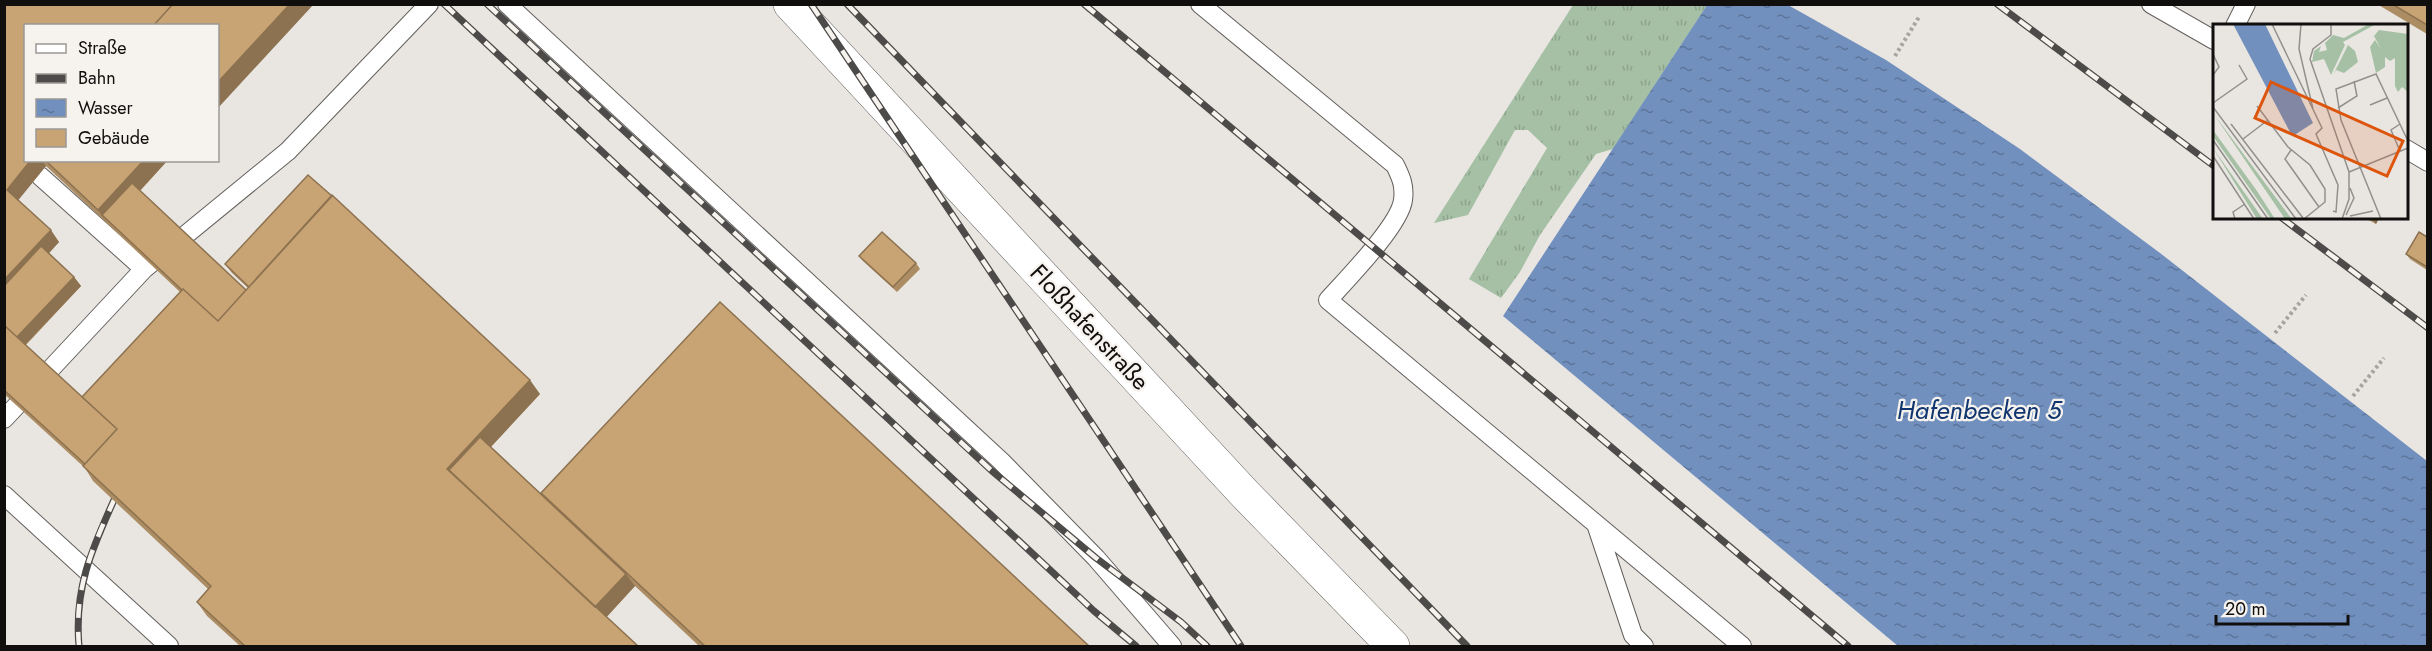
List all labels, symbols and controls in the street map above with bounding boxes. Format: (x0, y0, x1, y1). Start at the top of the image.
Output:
legend (24, 24, 219, 162)
inset map (2213, 24, 2408, 219)
text: Straße (78, 35, 126, 61)
text: Bahn (78, 65, 116, 91)
text: Wasser (78, 95, 133, 121)
text: Gebäude (78, 125, 149, 151)
street label: Floßhafenstraße (1022, 256, 1158, 398)
water label: Hafenbecken 5 (1897, 391, 2063, 429)
scale bar (2216, 588, 2348, 626)
text: 20 m (2225, 596, 2265, 622)

